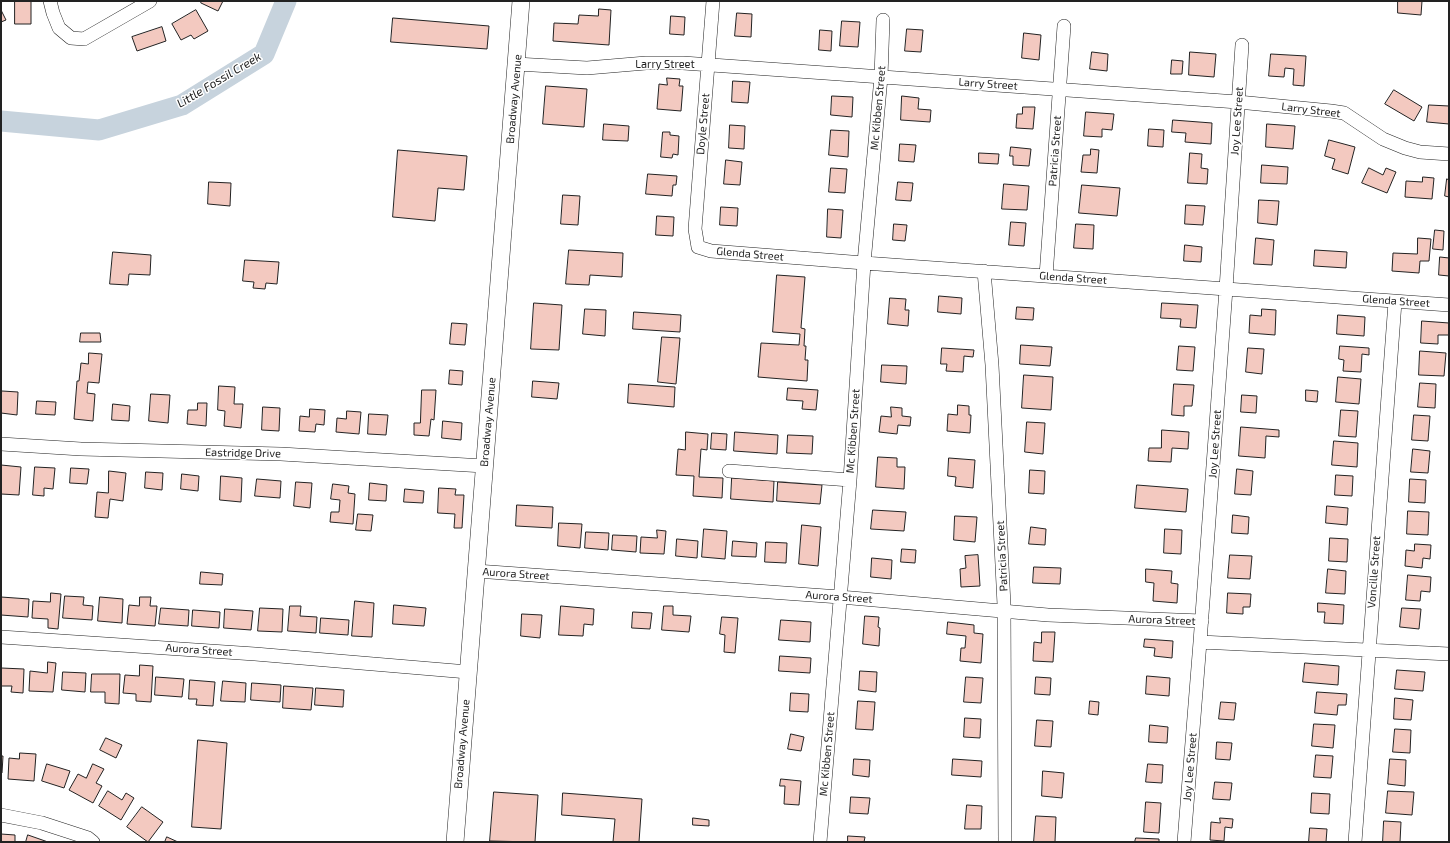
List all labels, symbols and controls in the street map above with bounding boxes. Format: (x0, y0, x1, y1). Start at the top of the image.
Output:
water label: Little Fossil Creek (174, 49, 264, 111)
street label: Broadway Avenue (504, 54, 524, 144)
street label: Larry Street (635, 57, 695, 71)
street label: Mc Kibben Street (868, 65, 888, 151)
street label: Larry Street (958, 75, 1018, 93)
street label: Joy Lee Street (1228, 86, 1246, 156)
street label: Doyle Street (694, 93, 712, 155)
street label: Larry Street (1281, 100, 1341, 120)
street label: Patricia Street (1046, 115, 1064, 187)
street label: Glenda Street (716, 244, 784, 264)
street label: Glenda Street (1039, 269, 1107, 287)
street label: Glenda Street (1362, 292, 1430, 310)
street label: Broadway Avenue (478, 377, 498, 467)
street label: Mc Kibben Street (843, 388, 863, 474)
street label: Joy Lee Street (1206, 409, 1224, 479)
street label: Eastridge Drive (205, 446, 281, 460)
street label: Patricia Street (994, 520, 1010, 592)
street label: Voncille Street (1365, 535, 1383, 609)
street label: Aurora Street (482, 565, 550, 583)
street label: Aurora Street (805, 588, 873, 606)
street label: Aurora Street (1128, 612, 1196, 628)
street label: Aurora Street (165, 641, 233, 659)
street label: Broadway Avenue (452, 699, 472, 789)
street label: Mc Kibben Street (817, 711, 837, 797)
street label: Joy Lee Street (1180, 732, 1200, 802)

